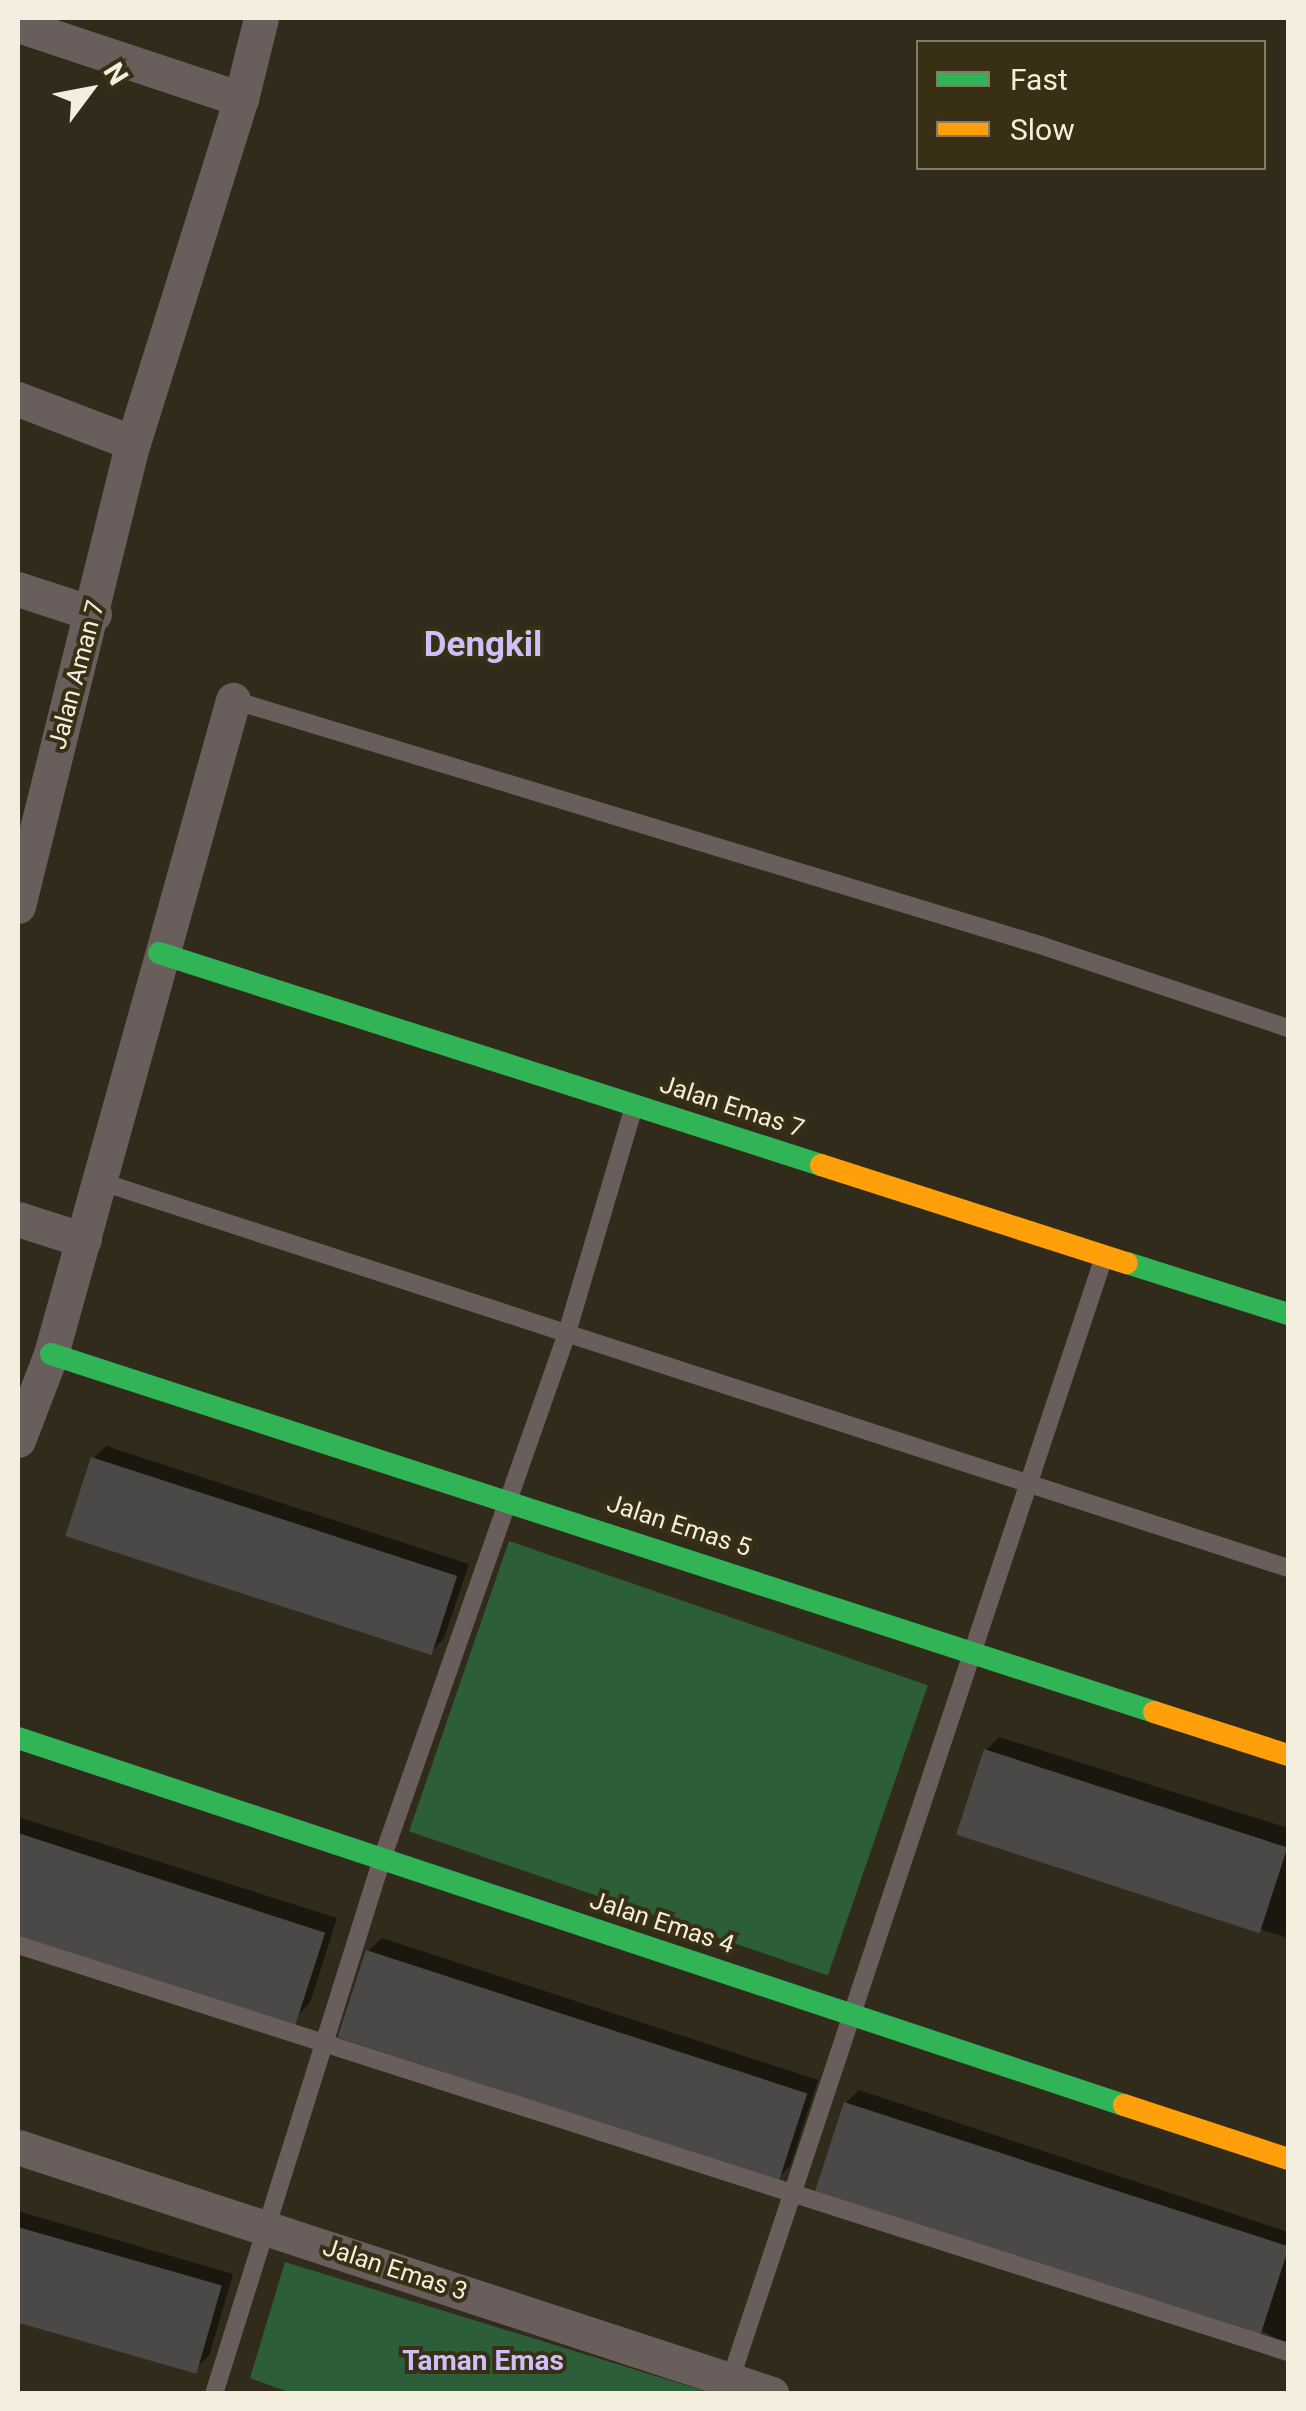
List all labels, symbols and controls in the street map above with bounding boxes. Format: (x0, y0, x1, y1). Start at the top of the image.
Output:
north arrow (40, 40, 140, 140)
legend (916, 40, 1266, 170)
text: N (97, 57, 135, 91)
text: Fast (1010, 62, 1068, 97)
text: Slow (1010, 112, 1075, 147)
street label: Jalan Aman 7 (43, 597, 111, 753)
district label: Dengkil (424, 624, 542, 666)
street label: Jalan Emas 7 (656, 1070, 808, 1144)
street label: Jalan Emas 5 (603, 1489, 755, 1563)
street label: Jalan Emas 4 (586, 1886, 738, 1960)
street label: Jalan Emas 3 (319, 2233, 471, 2307)
district label: Taman Emas (402, 2344, 564, 2378)

